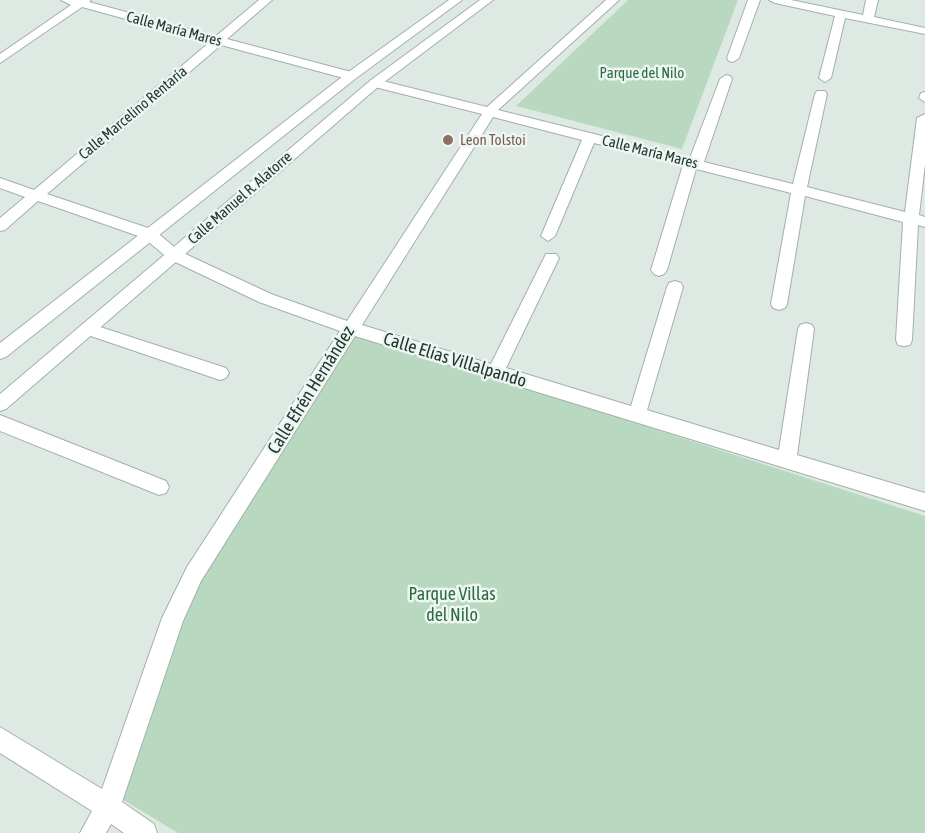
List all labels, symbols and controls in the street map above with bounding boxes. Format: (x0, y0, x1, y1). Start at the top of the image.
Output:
street label: Calle María Mares (124, 8, 224, 50)
street label: Calle Marcelino Rentaría (75, 62, 191, 164)
park label: Parque del Nilo (600, 64, 684, 82)
place label: Leon Tolstoi (460, 131, 526, 149)
street label: Calle María Mares (600, 131, 700, 173)
marker: Leon Tolstoi (441, 133, 455, 147)
street label: Calle Manuel R. Alatorre (184, 148, 296, 248)
street label: Calle Efrén Hernández (263, 322, 359, 458)
street label: Calle Elías Villalpando (381, 328, 529, 392)
park label: Parque Villas del Nilo (408, 583, 496, 626)

